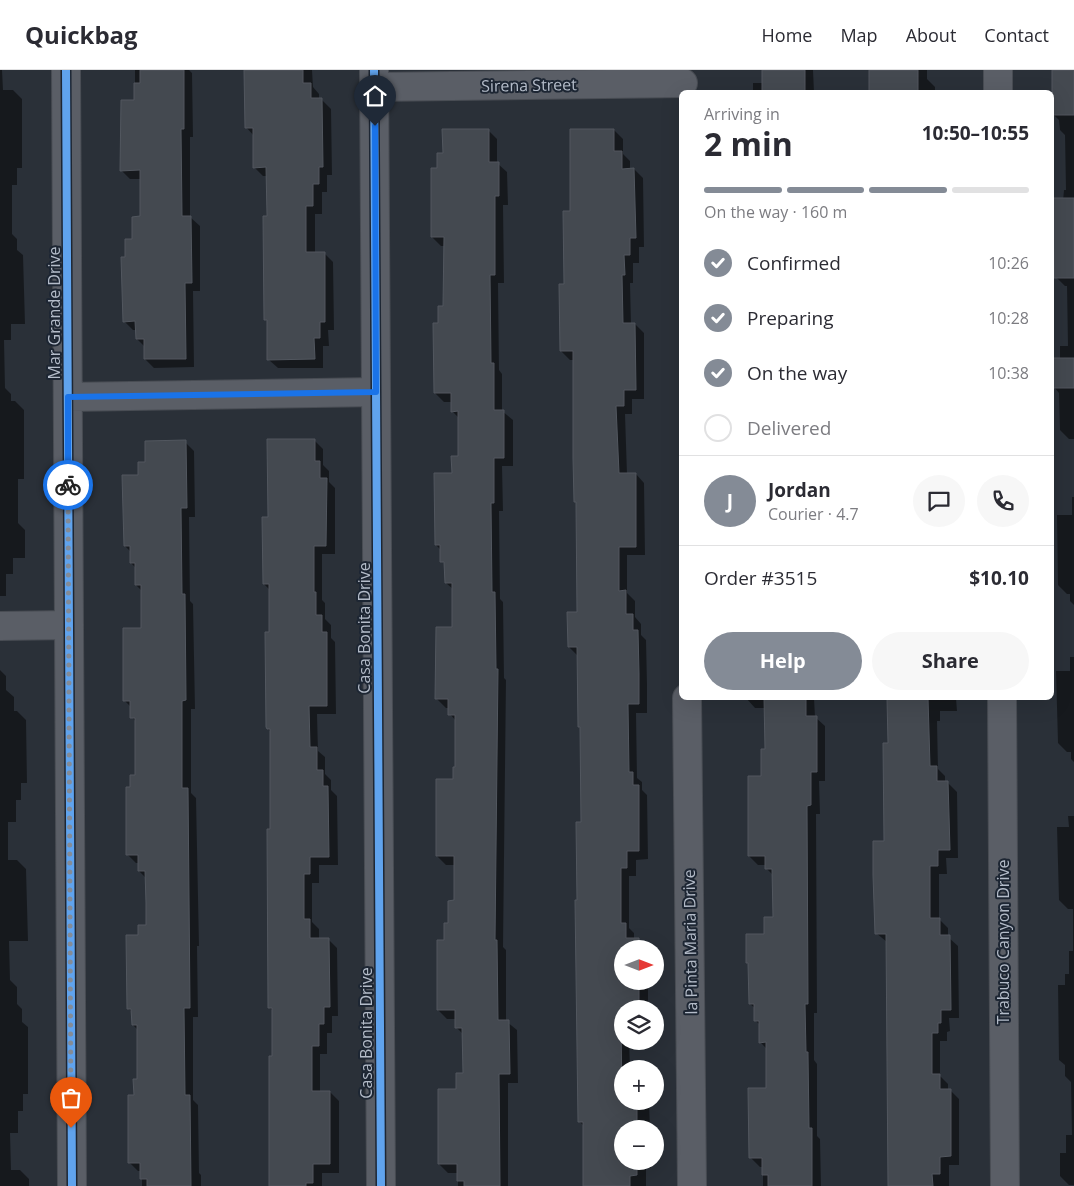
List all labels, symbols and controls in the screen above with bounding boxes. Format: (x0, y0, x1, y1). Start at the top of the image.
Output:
text: Quickbag (25, 18, 138, 51)
text: Home (762, 23, 812, 47)
text: Map (840, 23, 878, 47)
text: About (906, 23, 956, 47)
text: Contact (984, 23, 1049, 47)
street label: Sirena Street (481, 73, 577, 97)
pin (354, 75, 396, 126)
icon: home (361, 82, 389, 110)
text: Arriving in (704, 103, 780, 125)
text: 10:50–10:55 (922, 120, 1029, 146)
text: 2 min (704, 122, 793, 165)
text: On the way · 160 m (704, 201, 847, 223)
street label: Mar Grande Drive (43, 247, 65, 379)
icon: check (704, 249, 732, 277)
text: Confirmed (747, 250, 841, 276)
text: 10:26 (988, 252, 1029, 274)
icon: check (704, 304, 732, 332)
text: Preparing (747, 305, 834, 331)
text: 10:28 (988, 307, 1029, 329)
icon: check (704, 359, 732, 387)
text: On the way (747, 360, 847, 386)
text: 10:38 (988, 362, 1029, 384)
text: Delivered (747, 415, 831, 441)
courier (43, 460, 93, 510)
icon: bike (54, 471, 82, 499)
button: chat (913, 475, 965, 527)
button: phone (977, 475, 1029, 527)
text: Jordan (768, 477, 831, 503)
text: J (727, 488, 733, 514)
text: Courier · 4.7 (768, 503, 859, 525)
street label: Casa Bonita Drive (353, 562, 375, 694)
text: Order #3515 (704, 565, 817, 591)
text: $10.10 (969, 565, 1029, 591)
button: Help (704, 632, 862, 690)
button: Share (872, 632, 1029, 690)
street label: Trabuco Canyon Drive (992, 860, 1014, 1024)
street label: la Pinta Maria Drive (678, 869, 702, 1015)
north arrow (614, 940, 664, 990)
map controls (614, 940, 664, 1170)
street label: Casa Bonita Drive (355, 967, 377, 1099)
button: layers (614, 1000, 664, 1050)
button: + (614, 1060, 664, 1110)
pin (50, 1077, 92, 1128)
icon: bag (57, 1084, 85, 1112)
button: − (614, 1120, 664, 1170)

